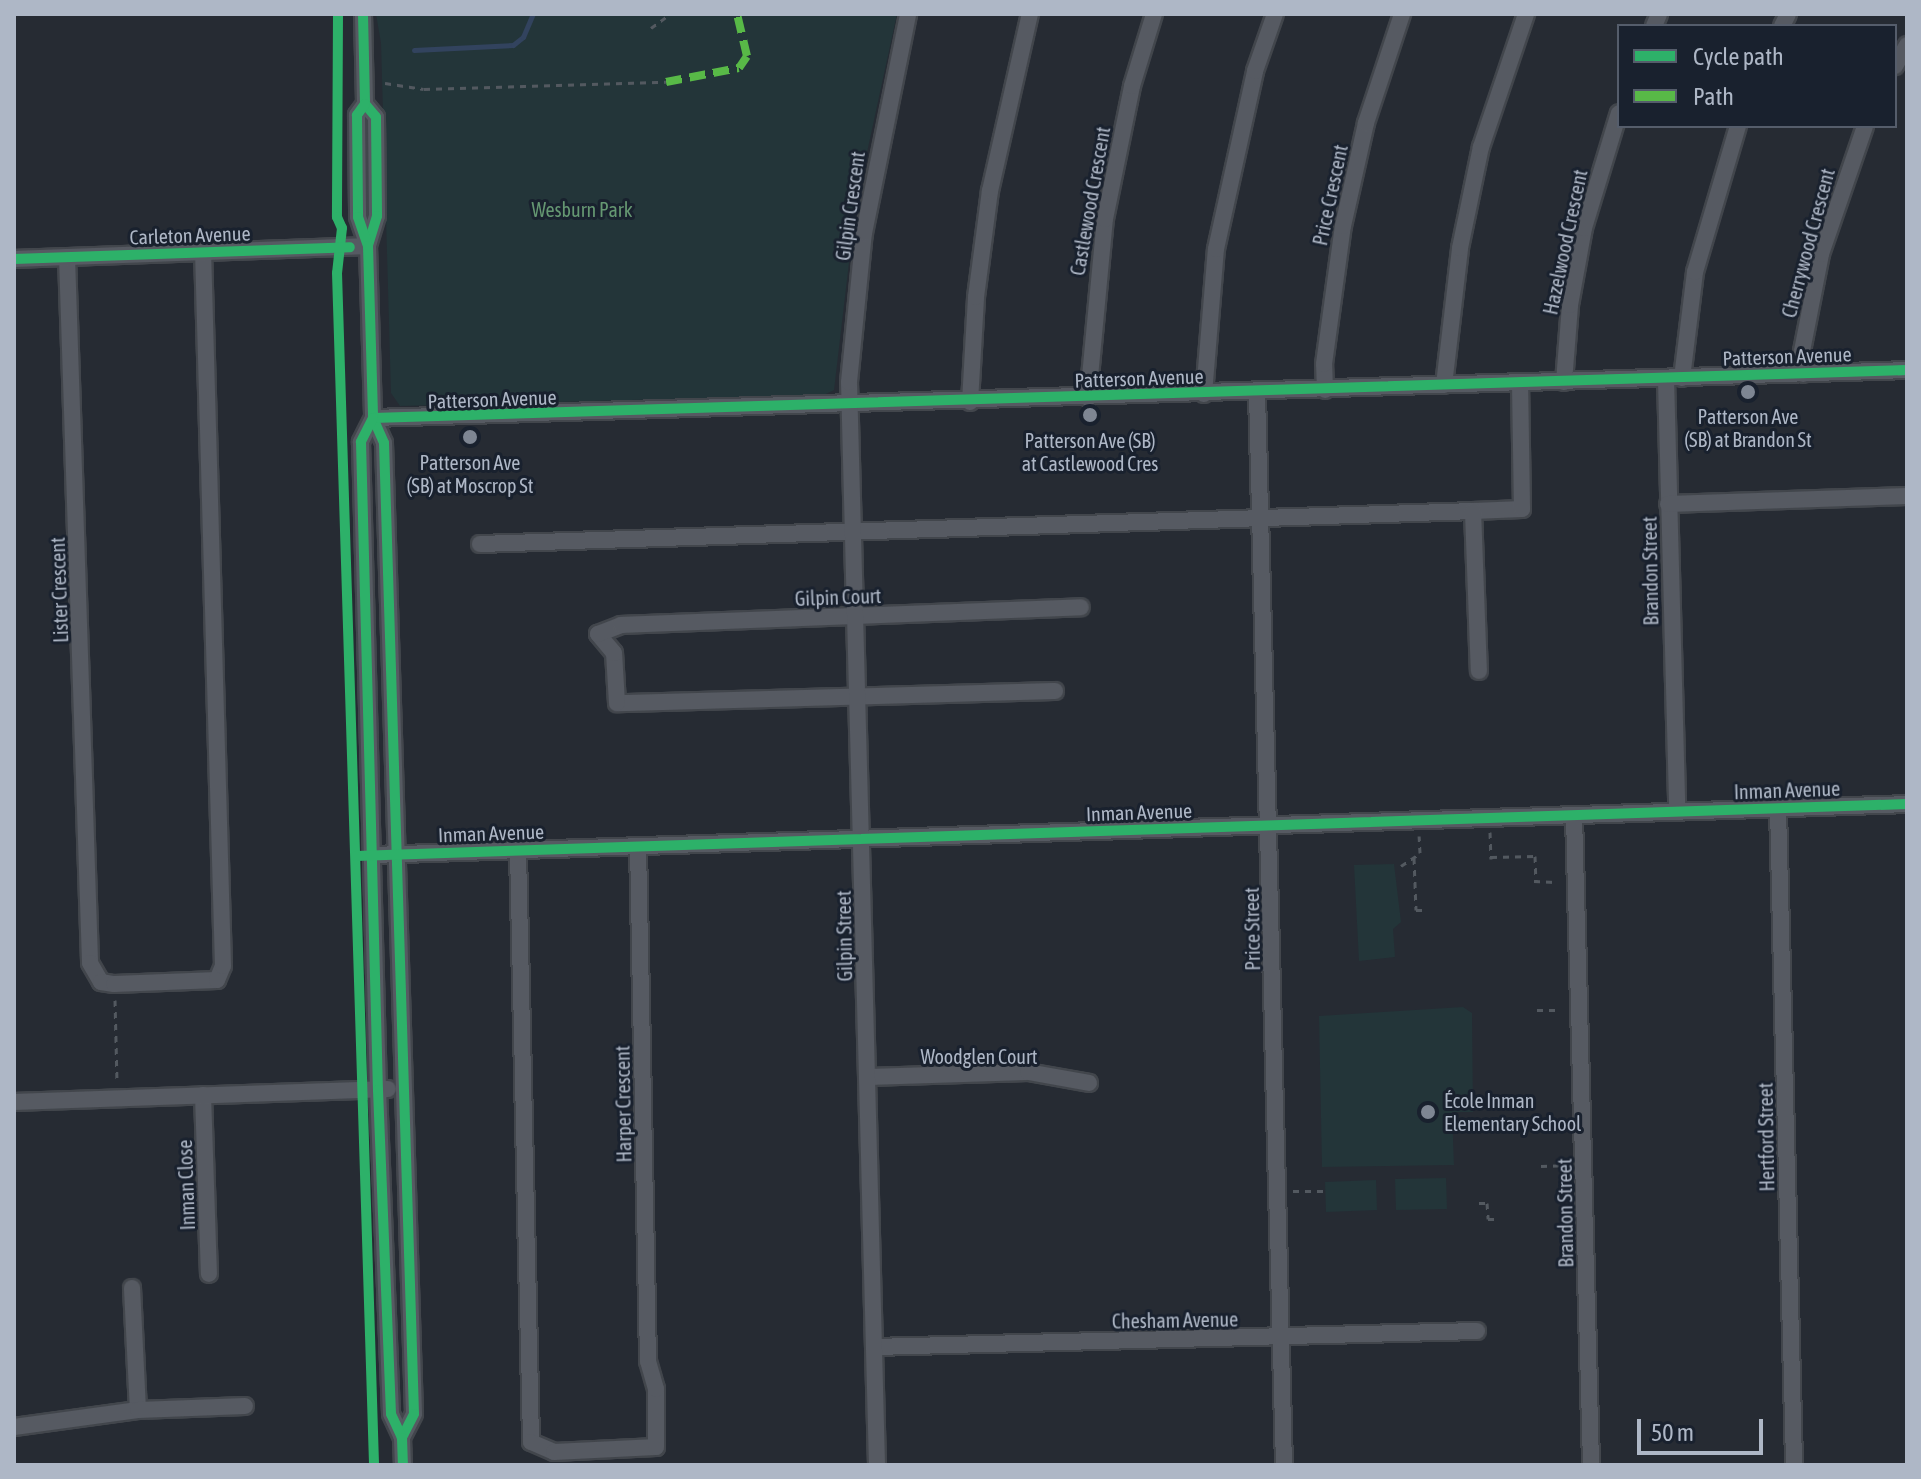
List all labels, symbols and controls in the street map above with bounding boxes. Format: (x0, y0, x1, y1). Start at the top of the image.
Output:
legend (1617, 24, 1897, 128)
text: Cycle path (1693, 43, 1784, 70)
text: Path (1693, 83, 1734, 110)
street label: Castlewood Crescent (1065, 125, 1115, 277)
street label: Price Crescent (1308, 142, 1352, 248)
street label: Gilpin Crescent (830, 150, 870, 262)
street label: Cherrywood Crescent (1777, 166, 1839, 320)
street label: Hazelwood Crescent (1538, 167, 1592, 317)
park label: Wesburn Park (532, 197, 632, 221)
street label: Carleton Avenue (129, 221, 251, 249)
street label: Patterson Avenue (1722, 342, 1852, 370)
street label: Patterson Avenue (1074, 364, 1204, 392)
marker: Patterson Ave (SB) at Brandon St (1739, 383, 1757, 401)
street label: Patterson Avenue (427, 385, 557, 413)
place label: Patterson Ave (SB) at Brandon St (1684, 404, 1812, 451)
marker: Patterson Ave (SB) at Castlewood Cres (1081, 406, 1099, 424)
marker: Patterson Ave (SB) at Moscrop St (461, 428, 479, 446)
place label: Patterson Ave (SB) at Castlewood Cres (1022, 428, 1158, 475)
place label: Patterson Ave (SB) at Moscrop St (407, 450, 533, 497)
street label: Brandon Street (1637, 516, 1663, 626)
street label: Lister Crescent (45, 537, 73, 643)
street label: Gilpin Court (794, 583, 882, 611)
street label: Inman Avenue (1733, 776, 1841, 804)
street label: Inman Avenue (1085, 798, 1193, 826)
street label: Inman Avenue (437, 819, 545, 847)
street label: Price Street (1239, 887, 1265, 971)
street label: Gilpin Street (831, 890, 857, 982)
street label: Woodglen Court (921, 1044, 1037, 1068)
street label: Harper Crescent (610, 1045, 636, 1163)
street label: Hertford Street (1753, 1082, 1779, 1192)
place label: École Inman Elementary School (1444, 1088, 1581, 1135)
marker: École Inman Elementary School (1419, 1103, 1437, 1121)
street label: Inman Close (172, 1139, 200, 1231)
street label: Brandon Street (1552, 1158, 1578, 1268)
street label: Chesham Avenue (1112, 1307, 1238, 1333)
scale bar (1641, 1403, 1767, 1453)
text: 50 m (1651, 1419, 1694, 1446)

